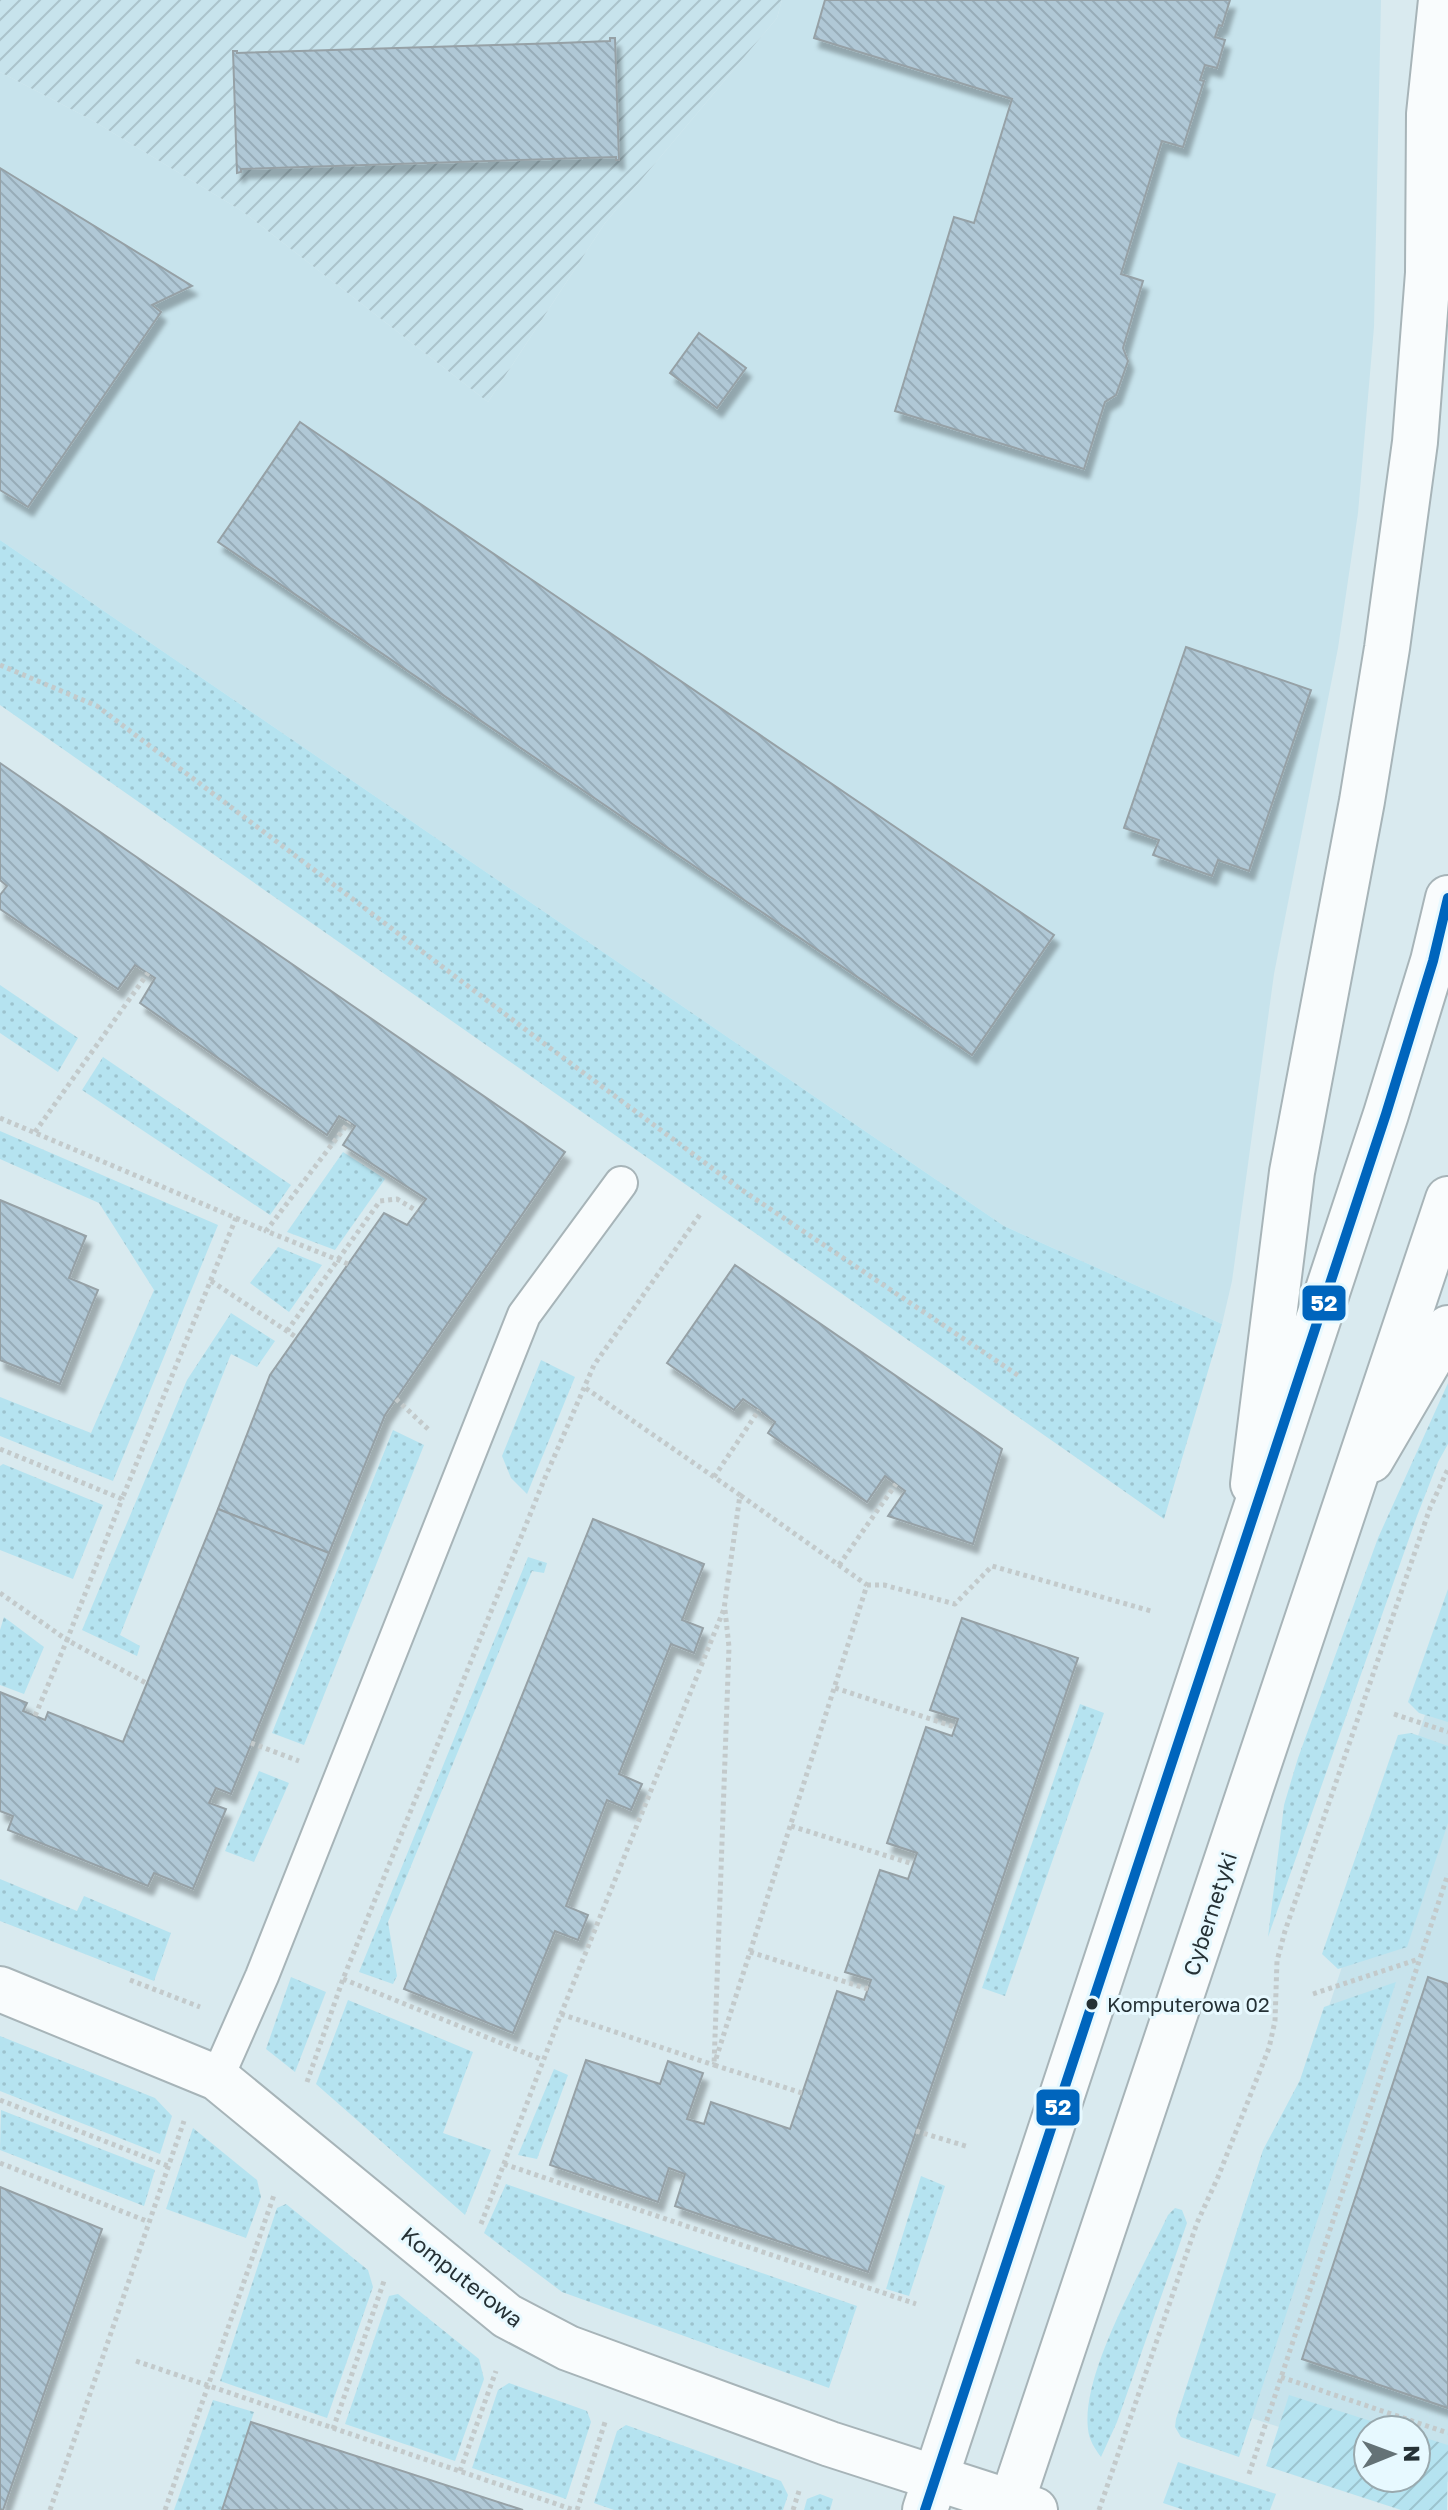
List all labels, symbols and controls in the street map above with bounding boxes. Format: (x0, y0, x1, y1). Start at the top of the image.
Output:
line badge: 52 (1301, 1284, 1347, 1322)
text: 52 (1311, 1289, 1337, 1316)
street label: Cybernetyki (1177, 1849, 1242, 1979)
place label: Komputerowa 02 (1107, 1992, 1270, 2016)
marker: Komputerowa 02 (1084, 1996, 1100, 2012)
line badge: 52 (1035, 2088, 1081, 2127)
text: 52 (1045, 2093, 1071, 2120)
street label: Komputerowa (396, 2221, 529, 2332)
north arrow (1352, 2414, 1432, 2494)
text: N (1399, 2445, 1426, 2462)

